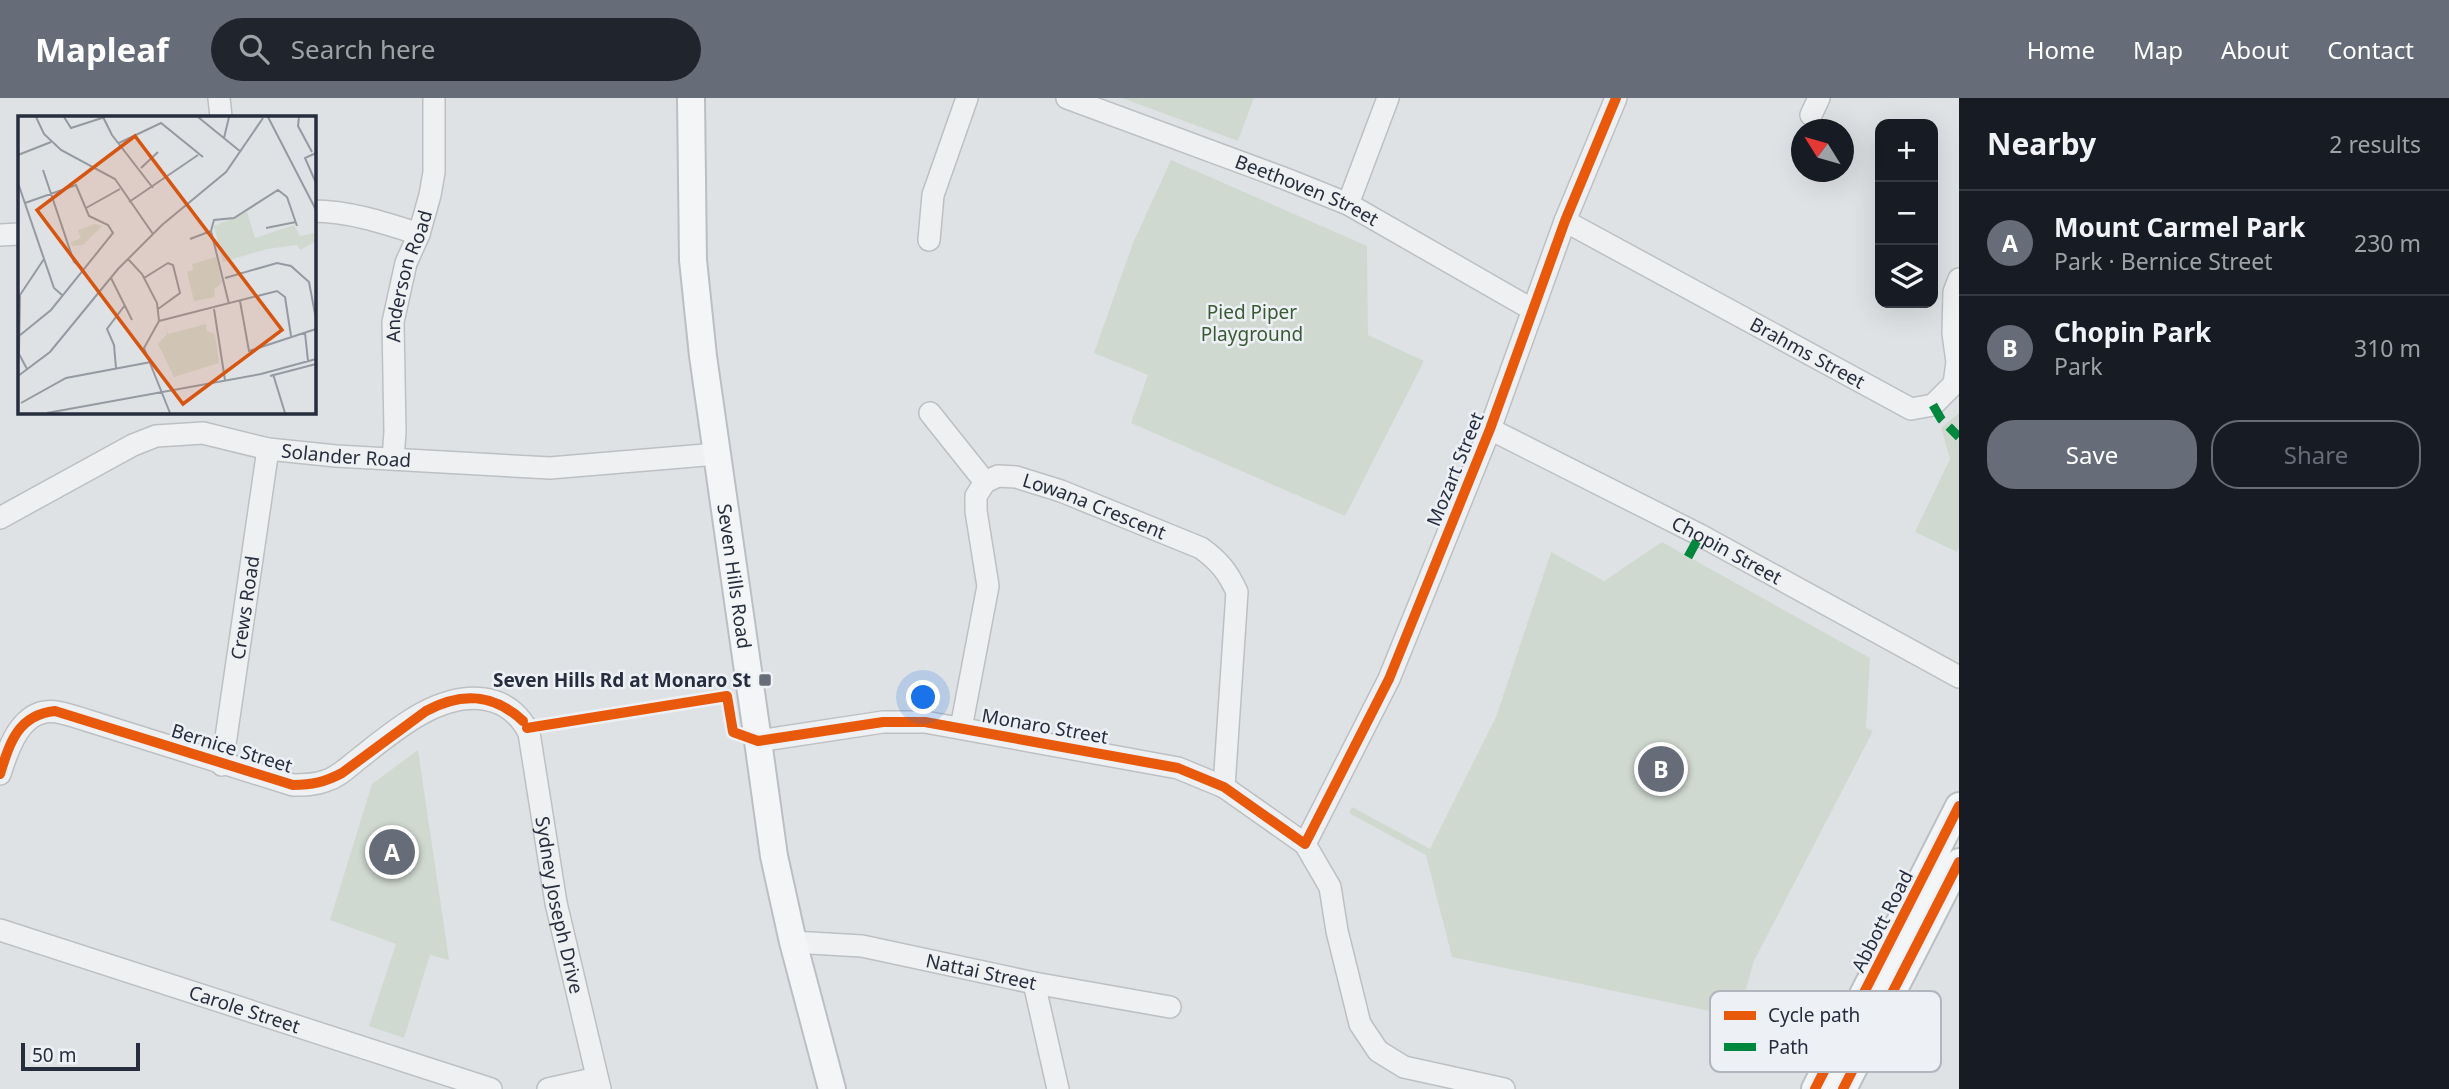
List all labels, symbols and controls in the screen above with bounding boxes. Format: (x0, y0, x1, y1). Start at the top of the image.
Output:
search box (211, 18, 701, 81)
text: Mapleaf (35, 27, 169, 72)
icon: search (235, 30, 273, 68)
text: Search here (291, 31, 436, 67)
text: Home (2027, 33, 2095, 66)
text: Map (2133, 33, 2183, 66)
text: About (2221, 33, 2289, 66)
text: Contact (2327, 33, 2414, 66)
inset map (18, 116, 315, 413)
north arrow (1791, 119, 1854, 182)
map controls (1875, 119, 1938, 308)
button: + (1875, 119, 1938, 182)
text: Nearby (1987, 123, 2096, 164)
text: 2 results (2329, 128, 2421, 160)
street label: Beethoven Street (1231, 148, 1384, 232)
button: − (1875, 182, 1938, 245)
street label: Anderson Road (380, 207, 438, 343)
text: Mount Carmel Park (2054, 209, 2305, 245)
text: A (2002, 227, 2018, 259)
text: 230 m (2354, 227, 2421, 259)
button: layers (1875, 245, 1938, 308)
text: Park · Bernice Street (2054, 245, 2273, 277)
park label: Pied Piper Playground (1201, 299, 1303, 347)
street label: Brahms Street (1745, 311, 1870, 395)
text: Chopin Park (2054, 314, 2211, 350)
text: B (2002, 332, 2018, 364)
text: 310 m (2354, 332, 2421, 364)
text: Park (2054, 350, 2103, 382)
street label: Mozart Street (1420, 408, 1490, 530)
button: Save (1987, 420, 2197, 489)
button: Share (2211, 420, 2421, 489)
street label: Solander Road (280, 437, 412, 473)
street label: Lowana Crescent (1019, 467, 1170, 545)
street label: Seven Hills Road (711, 502, 758, 651)
street label: Chopin Street (1667, 510, 1787, 590)
street label: Crews Road (225, 554, 265, 661)
place label: Seven Hills Rd at Monaro St (493, 667, 751, 693)
marker: Seven Hills Rd at Monaro St (757, 672, 773, 688)
your location (906, 680, 940, 714)
street label: Monaro Street (980, 702, 1110, 750)
street label: Bernice Street (168, 717, 296, 779)
pin: B (1638, 743, 1684, 795)
street label: Sydney Joseph Drive (529, 814, 590, 996)
pin: A (369, 826, 415, 878)
street label: Abbott Road (1845, 866, 1919, 976)
street label: Nattai Street (923, 947, 1039, 996)
street label: Carole Street (186, 979, 303, 1039)
legend (1710, 991, 1941, 1072)
text: Cycle path (1768, 1002, 1860, 1028)
text: Path (1768, 1034, 1809, 1060)
scale bar (21, 1040, 140, 1072)
text: 50 m (32, 1042, 76, 1068)

